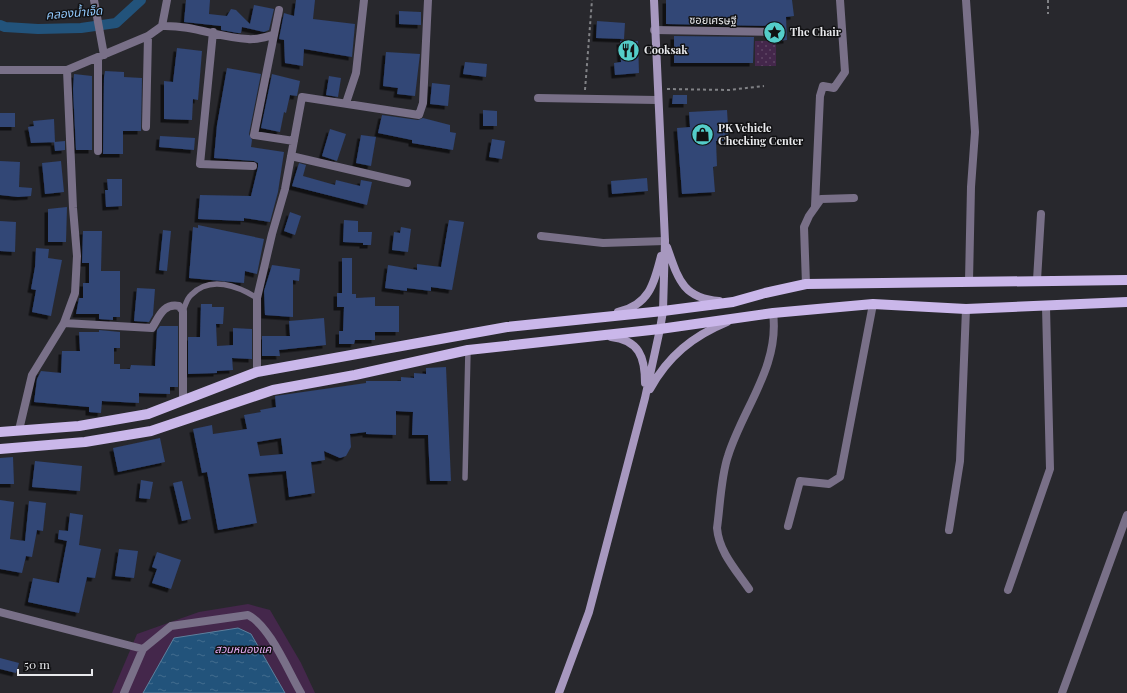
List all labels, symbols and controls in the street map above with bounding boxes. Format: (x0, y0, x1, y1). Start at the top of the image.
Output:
water label: คลองน้ำเจ็ด (45, 2, 103, 22)
street label: ซอยเศรษฐี (689, 12, 737, 27)
place icon: The Chair (761, 19, 787, 45)
place label: The Chair (790, 24, 842, 39)
restaurant icon: Cooksak (616, 37, 642, 63)
place label: Cooksak (644, 42, 688, 57)
place label: PK Vehicle Checking Center (718, 120, 804, 148)
shop icon: PK Vehicle Checking Center (690, 121, 716, 147)
park label: สวนหนองแค (215, 641, 273, 656)
scale bar (18, 651, 92, 677)
text: 50 m (24, 656, 50, 672)

